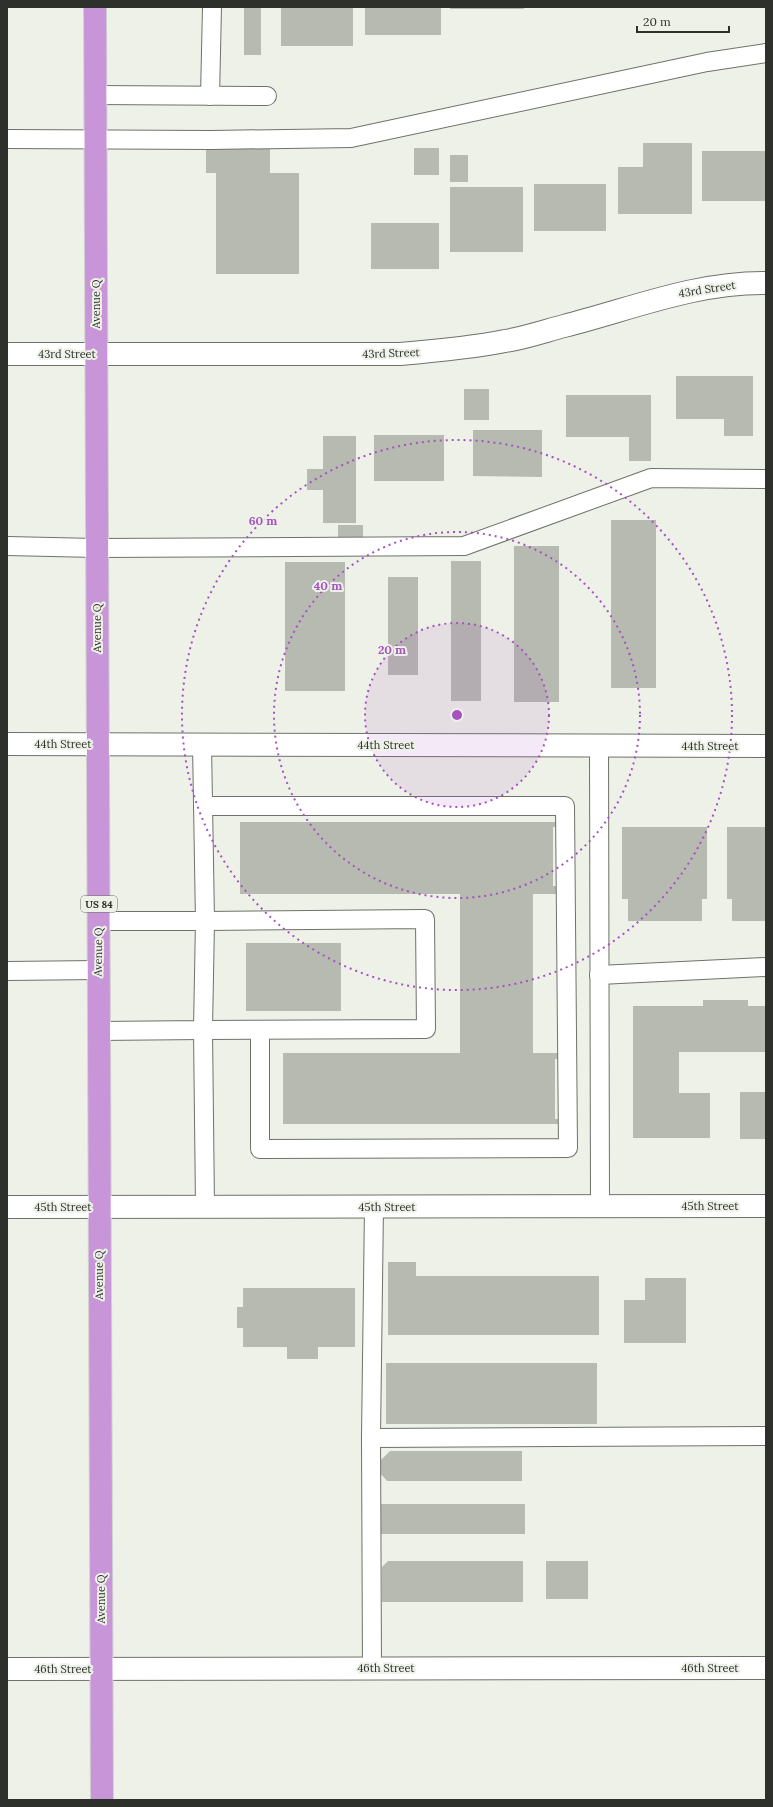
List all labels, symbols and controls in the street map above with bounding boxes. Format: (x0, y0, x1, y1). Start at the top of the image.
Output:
scale bar (637, 8, 729, 34)
text: 20 m (643, 14, 671, 29)
street label: 43rd Street (678, 277, 737, 300)
street label: Avenue Q (89, 279, 103, 329)
street label: 43rd Street (362, 345, 421, 361)
street label: 43rd Street (38, 347, 96, 361)
text: 60 m (249, 513, 277, 528)
text: 40 m (314, 578, 342, 593)
street label: Avenue Q (90, 603, 104, 653)
text: 20 m (378, 642, 406, 657)
centre of rings (450, 708, 464, 722)
street label: 44th Street (35, 737, 92, 751)
street label: 44th Street (358, 738, 415, 752)
street label: 44th Street (682, 739, 739, 753)
road number: US 84 (81, 896, 117, 912)
street label: Avenue Q (91, 927, 105, 978)
street label: 45th Street (682, 1199, 739, 1213)
street label: 45th Street (35, 1200, 92, 1214)
street label: 45th Street (359, 1200, 416, 1214)
street label: Avenue Q (92, 1250, 106, 1300)
street label: Avenue Q (94, 1574, 108, 1624)
street label: 46th Street (357, 1661, 415, 1675)
street label: 46th Street (681, 1661, 739, 1675)
street label: 46th Street (34, 1662, 92, 1676)

